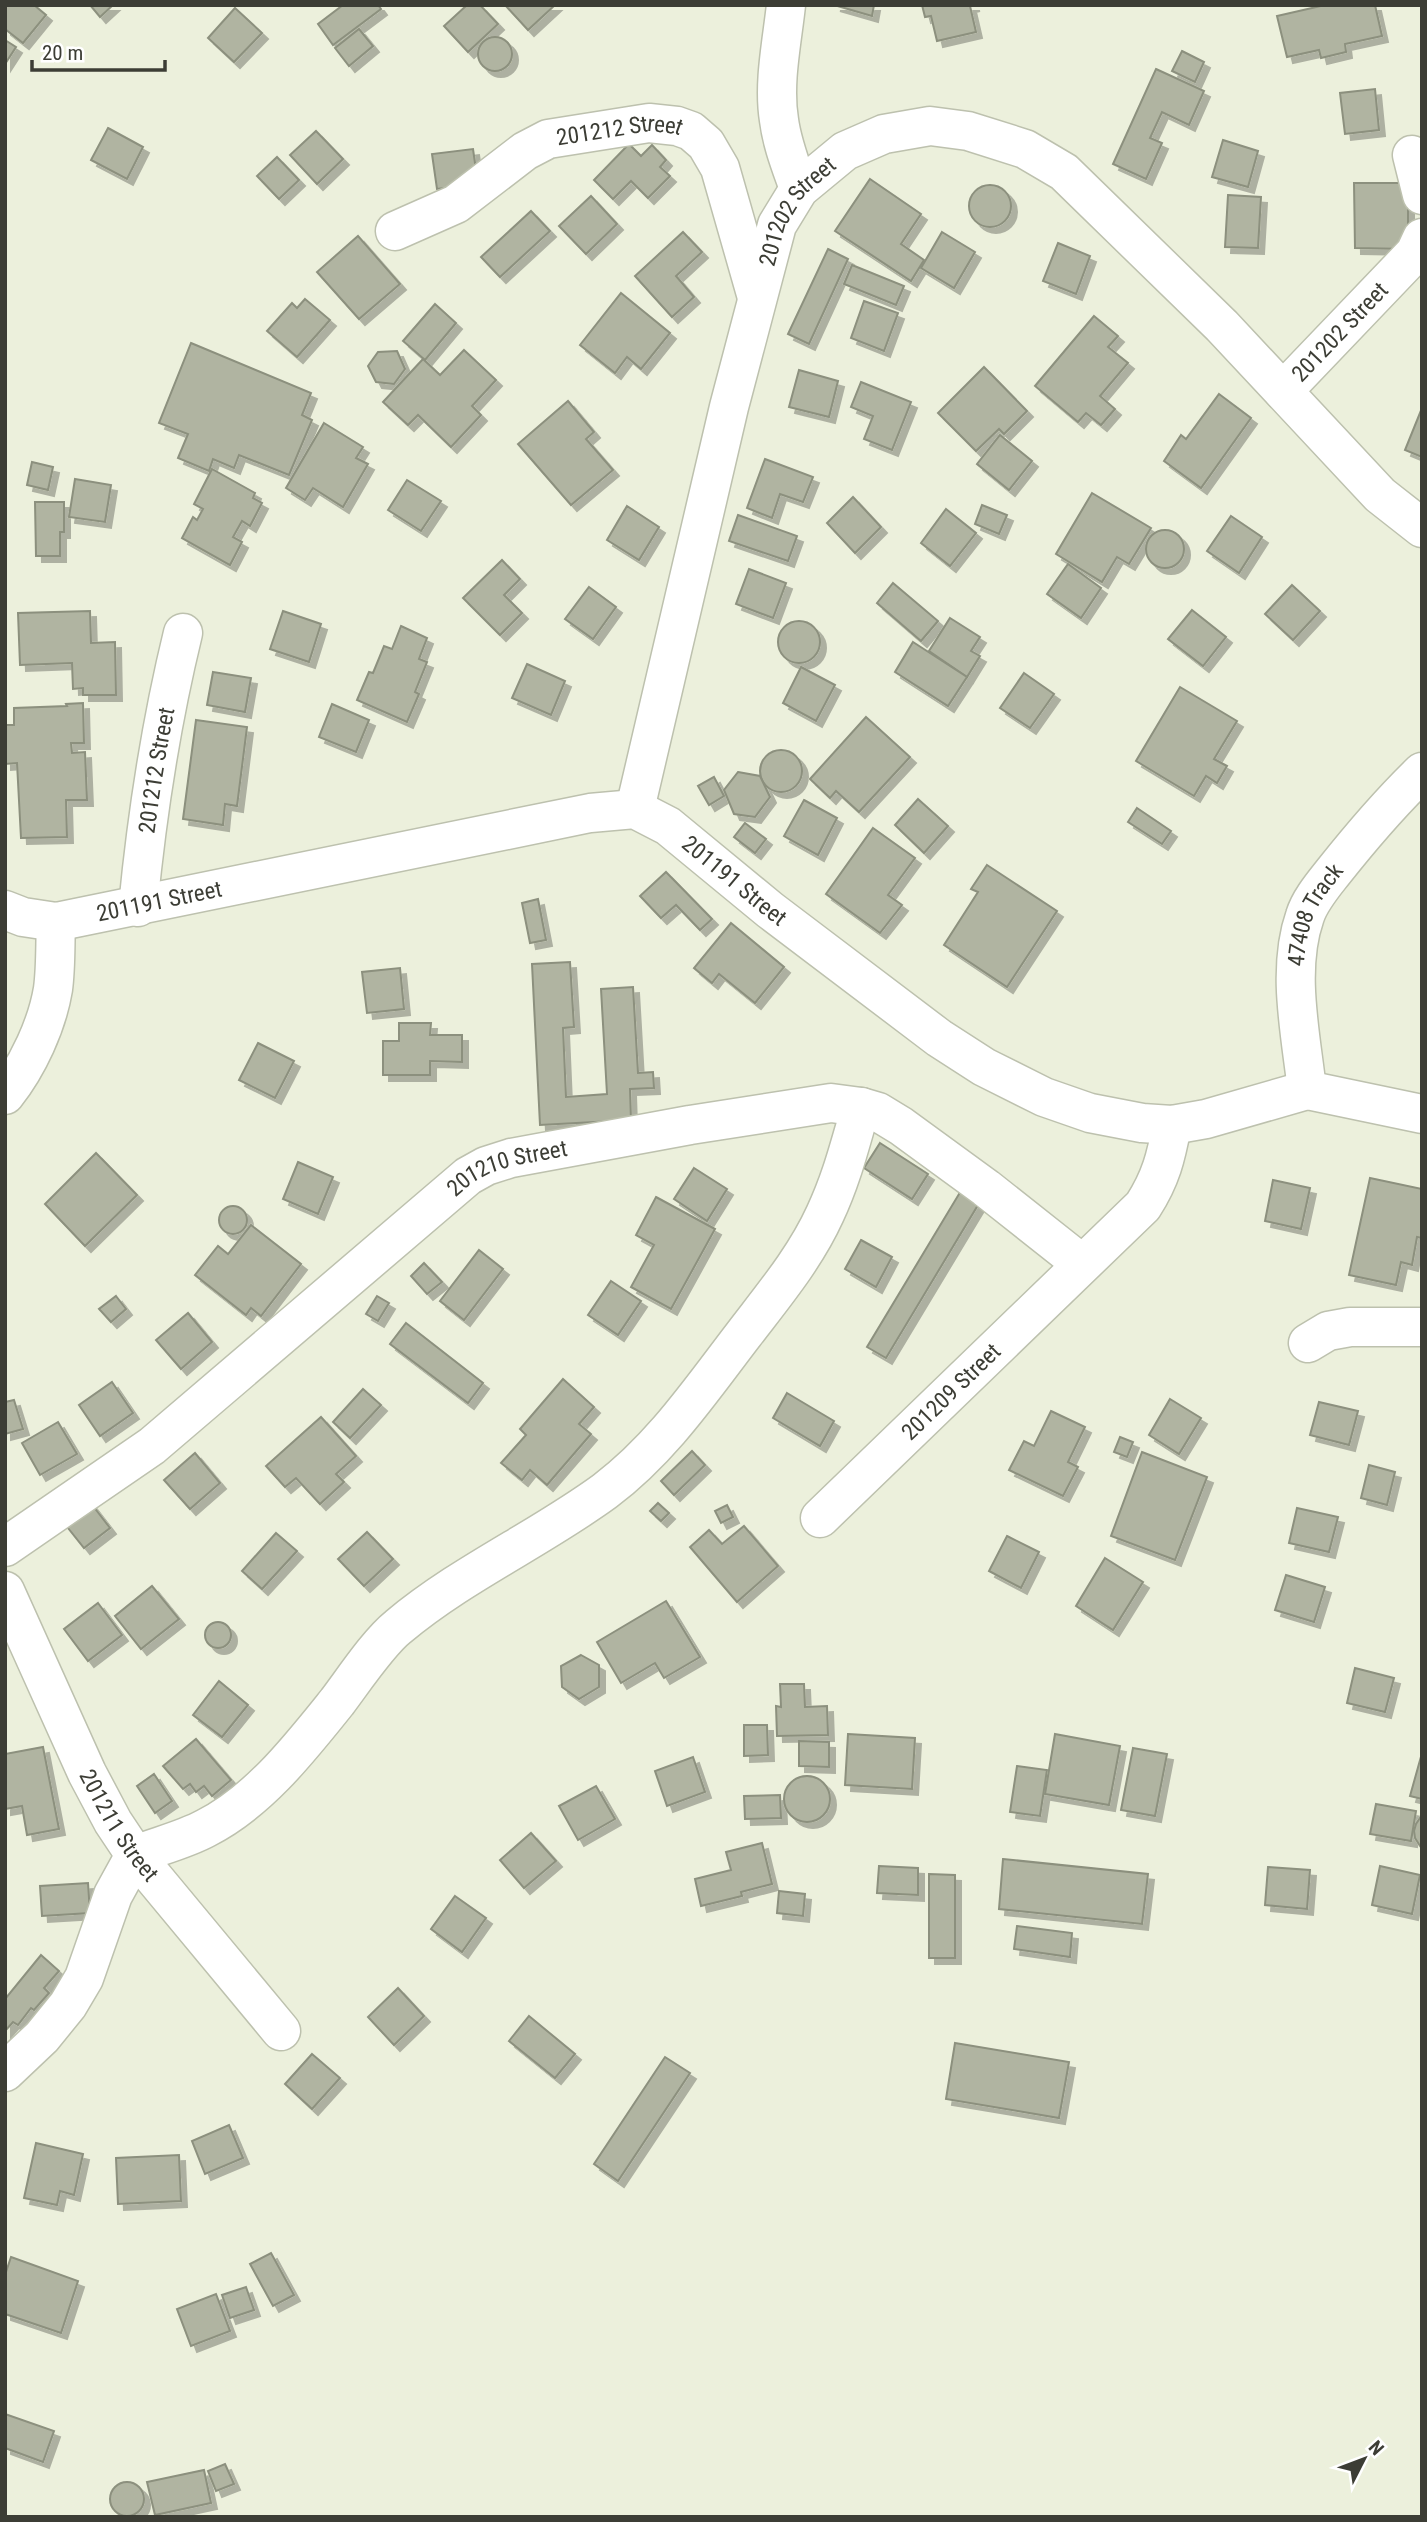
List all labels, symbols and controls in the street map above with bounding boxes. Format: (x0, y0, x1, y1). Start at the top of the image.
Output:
scale bar (32, 28, 164, 72)
text: 20 m (42, 41, 83, 65)
street label: 201212 Street (555, 110, 687, 151)
street label: 201202 Street (754, 151, 841, 269)
street label: 201202 Street (1286, 277, 1394, 387)
street label: 201212 Street (133, 705, 180, 835)
street label: 201191 Street (676, 830, 792, 932)
street label: 47408 Track (1283, 858, 1349, 967)
street label: 201191 Street (94, 875, 224, 927)
street label: 201210 Street (442, 1135, 569, 1202)
street label: 201209 Street (896, 1338, 1006, 1446)
street label: 201211 Street (74, 1765, 164, 1887)
north arrow (1329, 2424, 1399, 2494)
text: N (1364, 2436, 1389, 2460)

